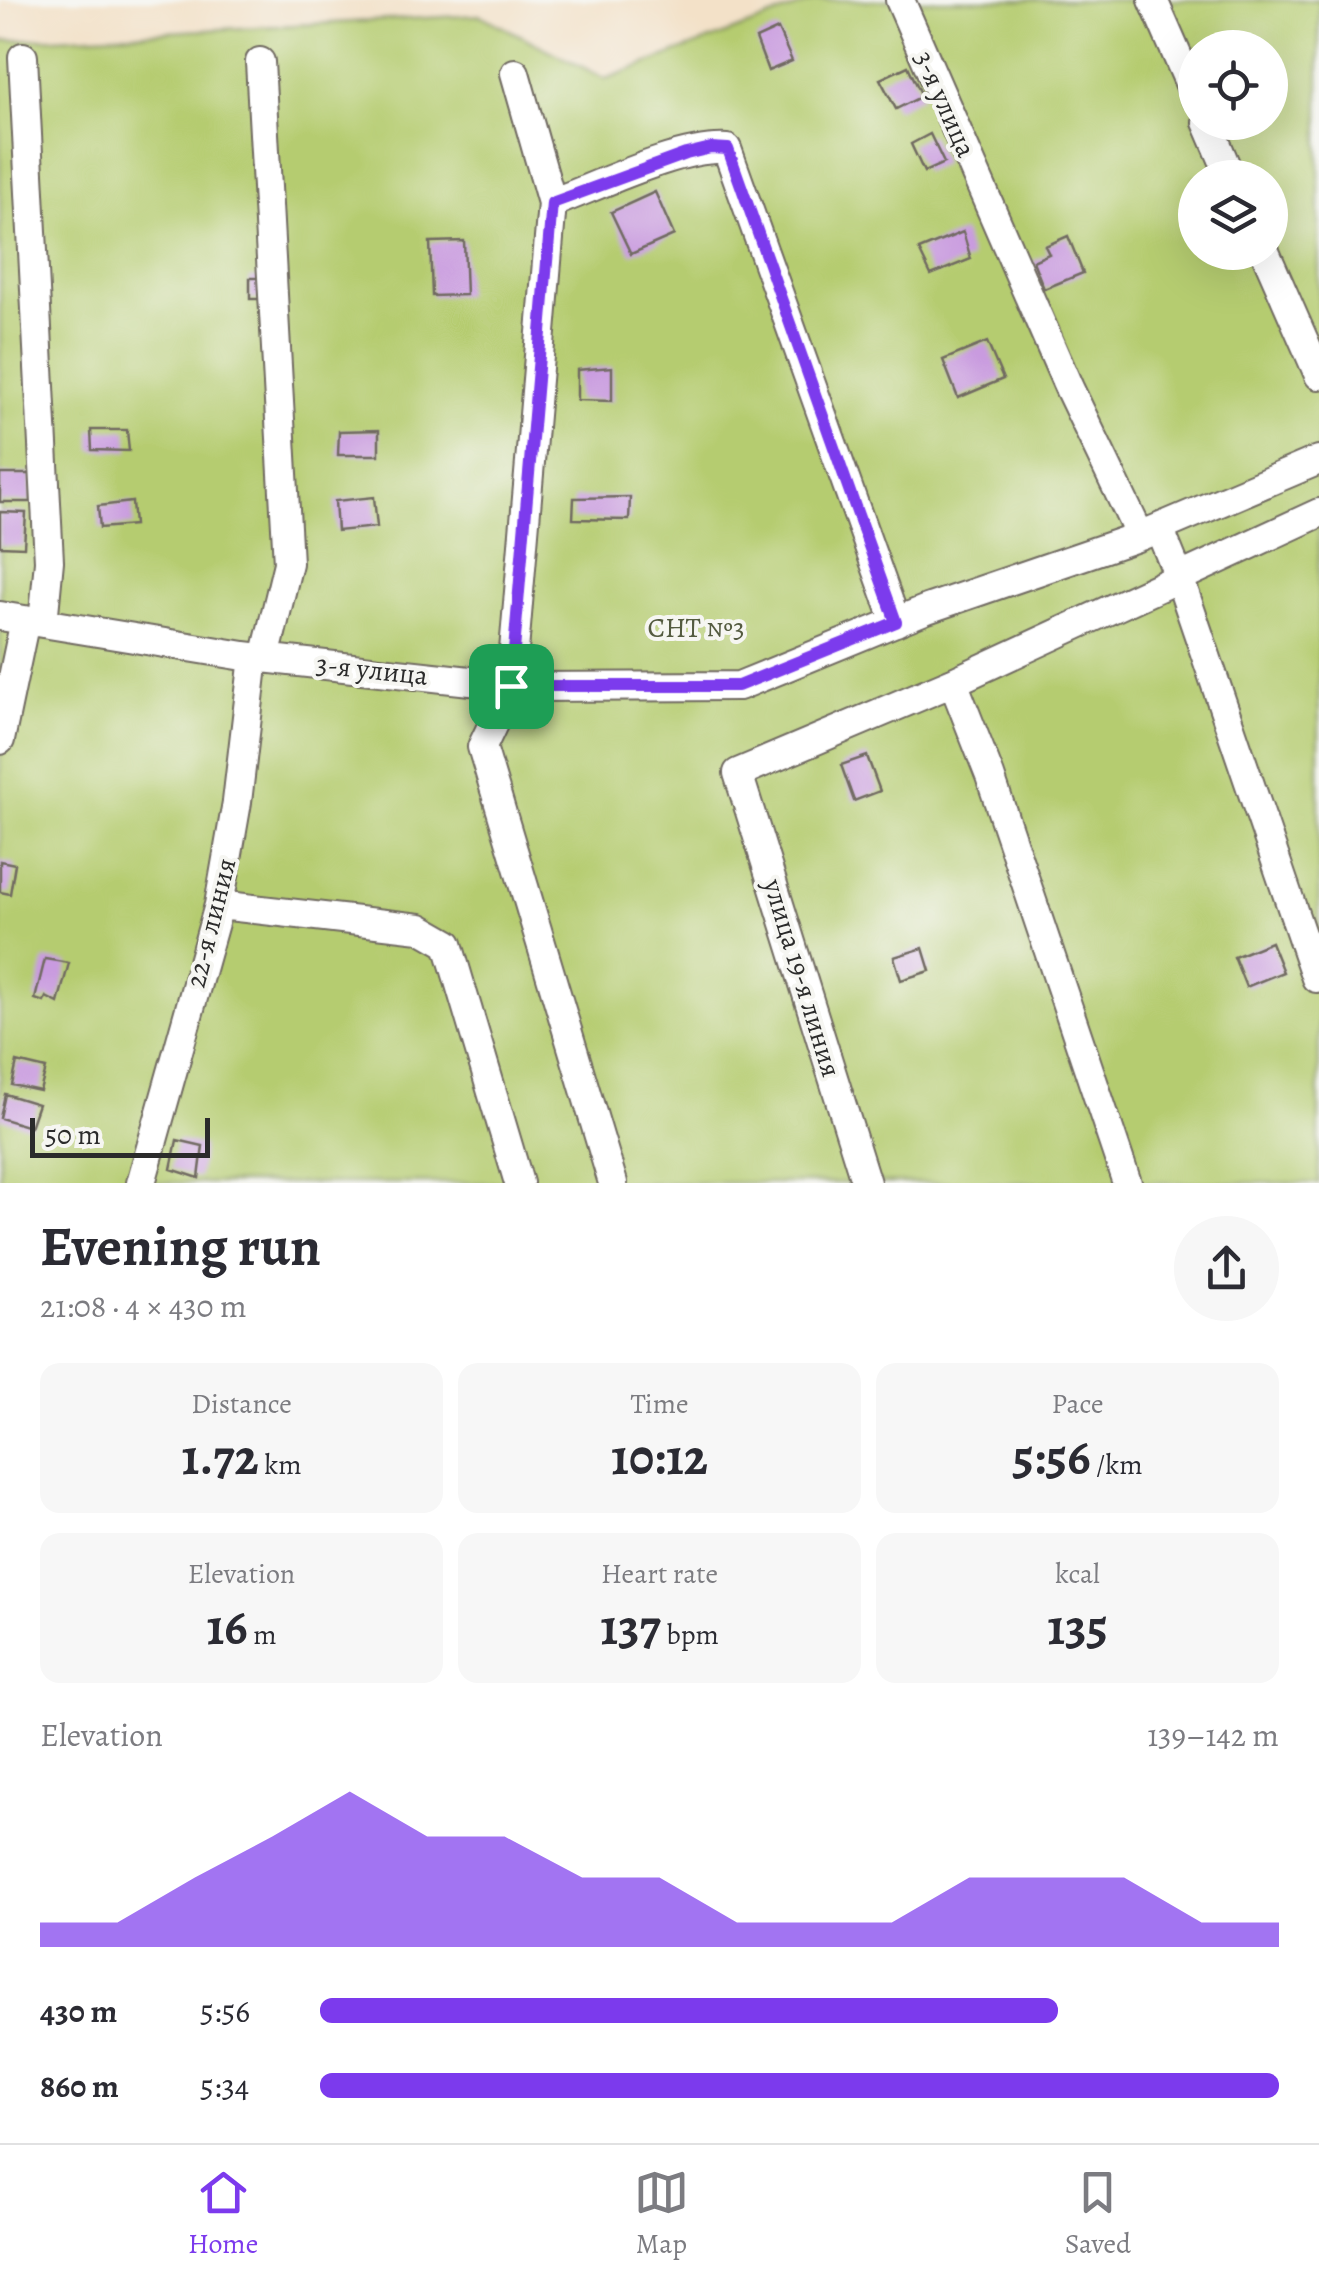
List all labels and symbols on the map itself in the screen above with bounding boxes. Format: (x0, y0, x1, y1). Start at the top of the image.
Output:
street label: 3-я улица (905, 45, 985, 163)
park label: СНТ №3 (647, 609, 745, 647)
pin (469, 644, 554, 729)
street label: 3-я улица (314, 645, 430, 695)
street label: 22-я линия (177, 854, 245, 992)
street label: улица 19-я линия (754, 873, 850, 1082)
scale bar (30, 1113, 210, 1158)

